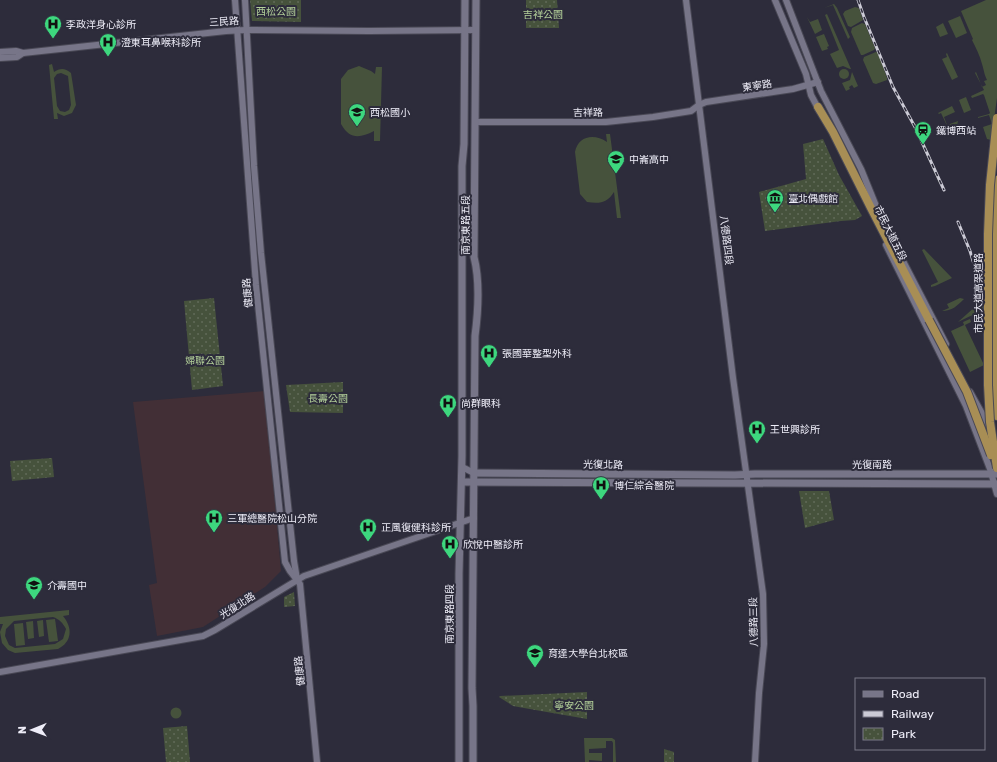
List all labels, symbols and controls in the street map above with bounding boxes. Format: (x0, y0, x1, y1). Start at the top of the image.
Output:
park label: 西松公園 (256, 6, 296, 18)
park label: 吉祥公園 (523, 9, 563, 21)
hospital icon: 李政洋身心診所 (43, 14, 63, 39)
street label: 三民路 (209, 15, 239, 29)
place label: 李政洋身心診所 (66, 19, 136, 31)
hospital icon: 澄東耳鼻喉科診所 (98, 32, 118, 57)
place label: 澄東耳鼻喉科診所 (121, 37, 201, 49)
street label: 東寧路 (741, 78, 773, 94)
school or university icon: 西松國小 (347, 102, 367, 127)
place label: 西松國小 (370, 107, 410, 119)
street label: 吉祥路 (573, 107, 603, 119)
station icon: 鐵博西站 (913, 120, 933, 145)
place label: 鐵博西站 (936, 125, 976, 137)
school or university icon: 中崙高中 (606, 149, 626, 174)
place label: 中崙高中 (629, 154, 669, 166)
museum icon: 臺北偶戲館 (765, 188, 785, 213)
place label: 臺北偶戲館 (788, 193, 838, 205)
street label: 南京東路五段 (460, 195, 472, 255)
street label: 市民大道五段 (872, 204, 909, 263)
street label: 八德路四段 (717, 215, 735, 266)
street label: 市民大道高架道路 (973, 253, 985, 333)
street label: 健康路 (241, 277, 255, 308)
hospital icon: 張國華整型外科 (479, 343, 499, 368)
place label: 張國華整型外科 (502, 348, 572, 360)
park label: 婦聯公園 (185, 355, 225, 367)
park label: 長壽公園 (308, 393, 348, 405)
hospital icon: 尚群眼科 (438, 393, 458, 418)
place label: 尚群眼科 (461, 398, 501, 410)
hospital icon: 王世興診所 (747, 419, 767, 444)
place label: 王世興診所 (770, 424, 820, 436)
street label: 光復北路 (583, 459, 623, 471)
street label: 光復南路 (852, 459, 892, 471)
hospital icon: 博仁綜合醫院 (591, 475, 611, 500)
place label: 博仁綜合醫院 (614, 480, 674, 492)
hospital icon: 三軍總醫院松山分院 (204, 508, 224, 533)
place label: 三軍總醫院松山分院 (227, 513, 317, 525)
hospital icon: 正風復健科診所 (358, 517, 378, 542)
place label: 正風復健科診所 (381, 522, 451, 534)
hospital icon: 欣悅中醫診所 (440, 534, 460, 559)
place label: 欣悅中醫診所 (463, 539, 523, 551)
school or university icon: 介壽國中 (24, 575, 44, 600)
place label: 介壽國中 (47, 580, 87, 592)
street label: 南京東路四段 (444, 584, 456, 644)
street label: 光復北路 (217, 590, 258, 622)
street label: 八德路三段 (748, 597, 760, 647)
school or university icon: 育達大學台北校區 (525, 643, 545, 668)
place label: 育達大學台北校區 (548, 648, 628, 660)
street label: 健康路 (292, 655, 308, 686)
legend (855, 678, 985, 750)
text: Road (891, 687, 919, 701)
park label: 寧安公園 (554, 700, 594, 712)
text: Railway (891, 707, 934, 721)
north arrow (12, 710, 52, 750)
text: N (16, 726, 29, 734)
text: Park (891, 727, 917, 741)

